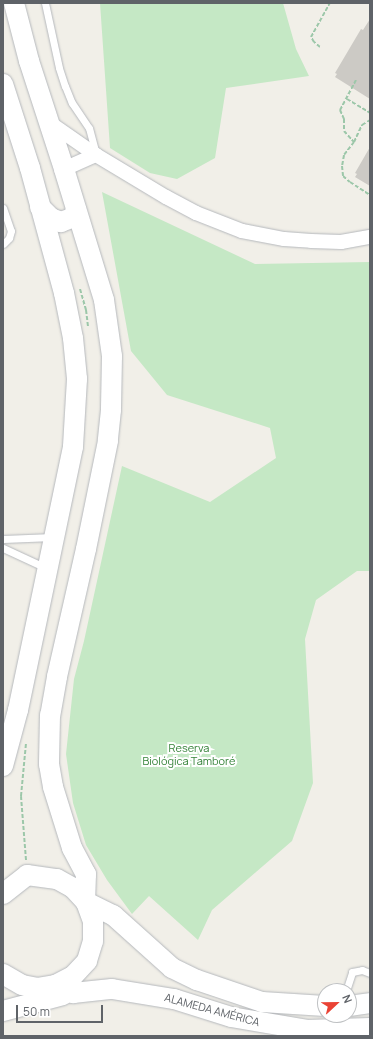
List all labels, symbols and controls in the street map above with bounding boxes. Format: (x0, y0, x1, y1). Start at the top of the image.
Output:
park label: Reserva Biológica Tamboré (143, 742, 235, 768)
north arrow (317, 983, 357, 1023)
street label: ALAMEDA AMÉRICA (163, 991, 261, 1029)
text: N (339, 992, 356, 1005)
scale bar (18, 997, 105, 1023)
text: 50 m (23, 1003, 50, 1020)

